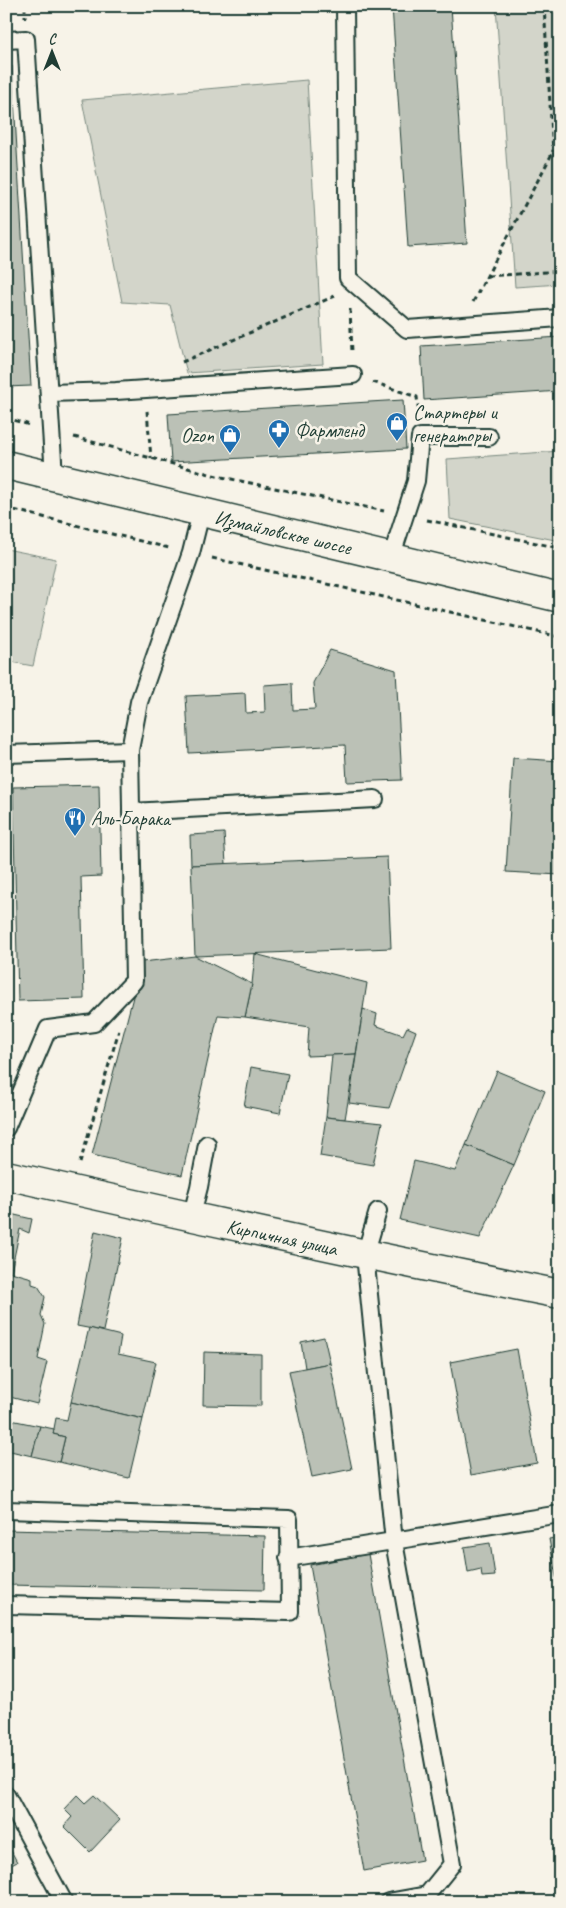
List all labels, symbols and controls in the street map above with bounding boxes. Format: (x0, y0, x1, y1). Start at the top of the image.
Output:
north arrow (28, 28, 78, 78)
text: С (49, 31, 58, 48)
place label: Стартеры и генераторы (413, 400, 499, 448)
shop icon: Стартеры и генераторы (385, 411, 409, 442)
pharmacy icon: Фармленд (267, 418, 291, 449)
place label: Фармленд (295, 418, 365, 443)
place label: Ozon (181, 423, 215, 448)
shop icon: Ozon (218, 423, 242, 454)
street label: Измайловское шоссе (212, 505, 355, 562)
restaurant icon: Аль-Барака (63, 806, 87, 837)
place label: Аль-Барака (91, 806, 172, 831)
street label: Кирпичная улица (224, 1214, 341, 1262)

